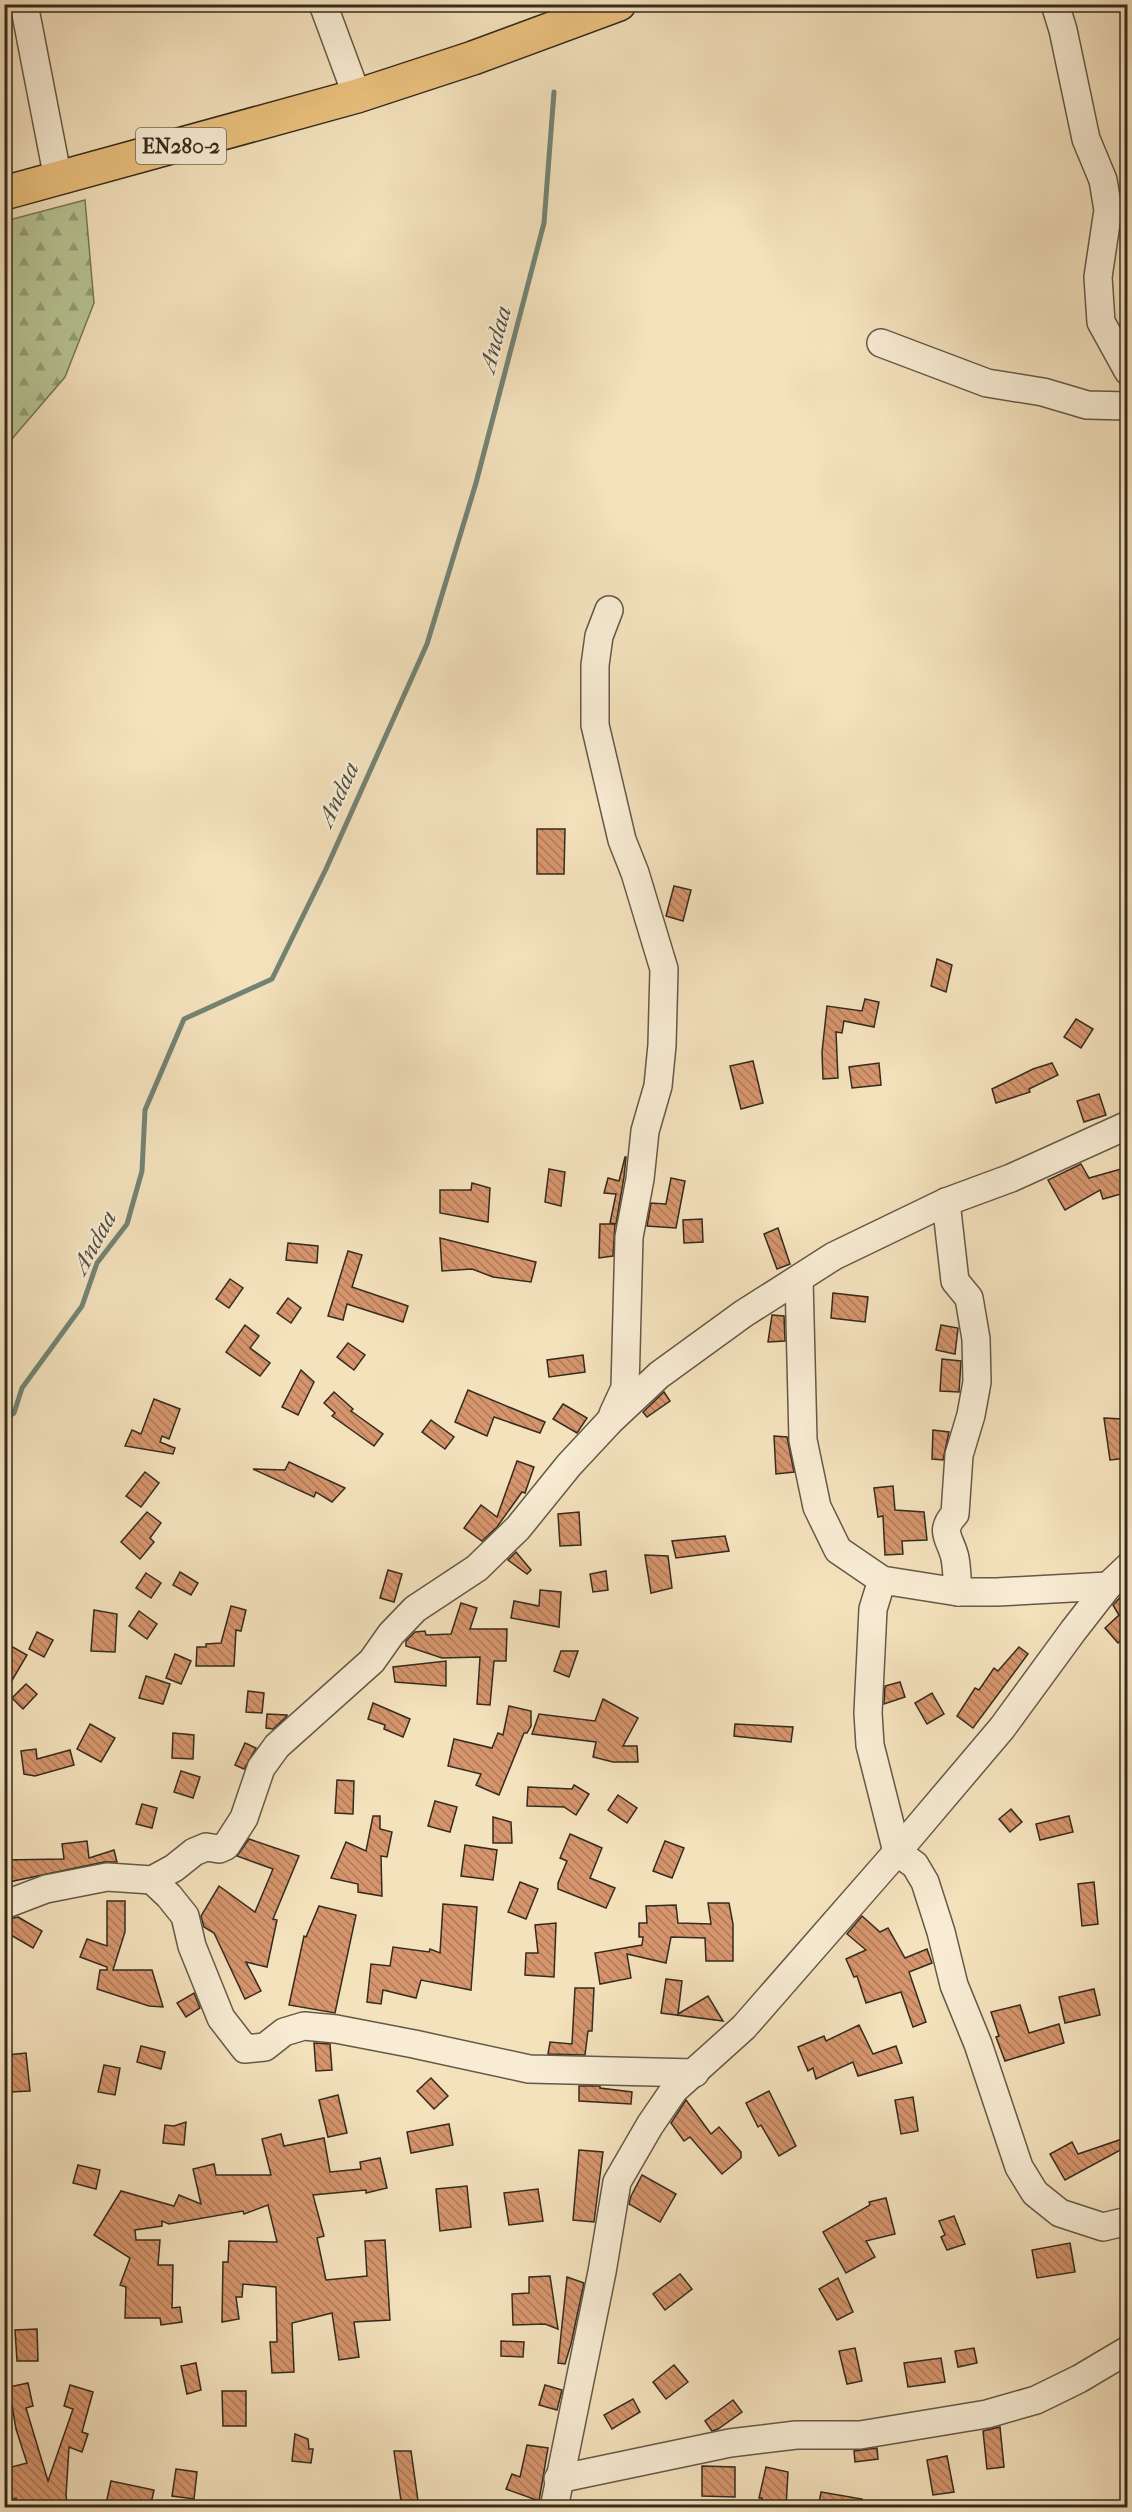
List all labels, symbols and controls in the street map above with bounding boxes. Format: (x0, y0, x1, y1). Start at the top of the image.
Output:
road number: EN280-2 (136, 128, 226, 164)
water label: Andaa (472, 303, 517, 378)
water label: Andaa (310, 758, 365, 833)
water label: Andaa (64, 1206, 123, 1281)

